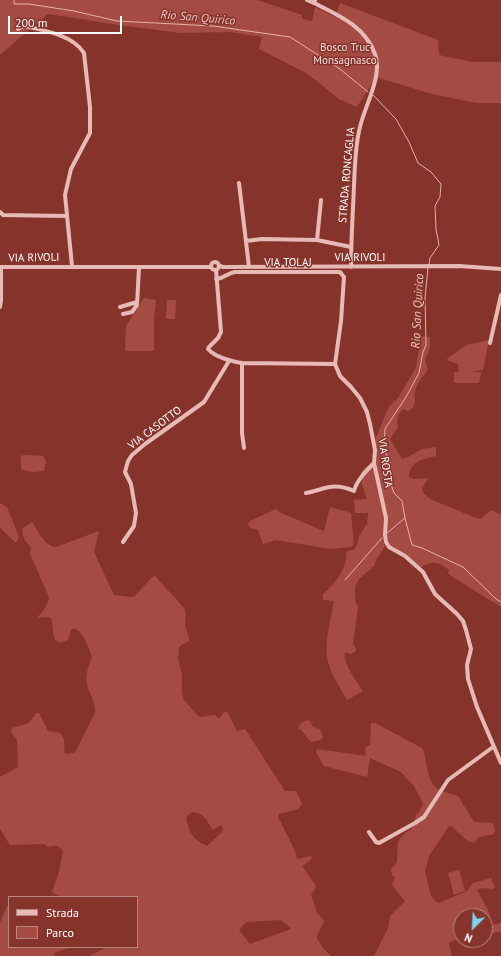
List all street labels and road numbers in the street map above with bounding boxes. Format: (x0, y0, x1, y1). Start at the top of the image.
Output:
street label: STRADA RONCAGLIA (336, 127, 358, 223)
street label: VIA RIVOLI (8, 251, 60, 265)
street label: VIA RIVOLI (335, 251, 385, 265)
street label: VIA TOLAJ (264, 256, 312, 270)
street label: VIA CASOTTO (126, 404, 184, 452)
street label: VIA ROSTA (375, 437, 395, 489)

